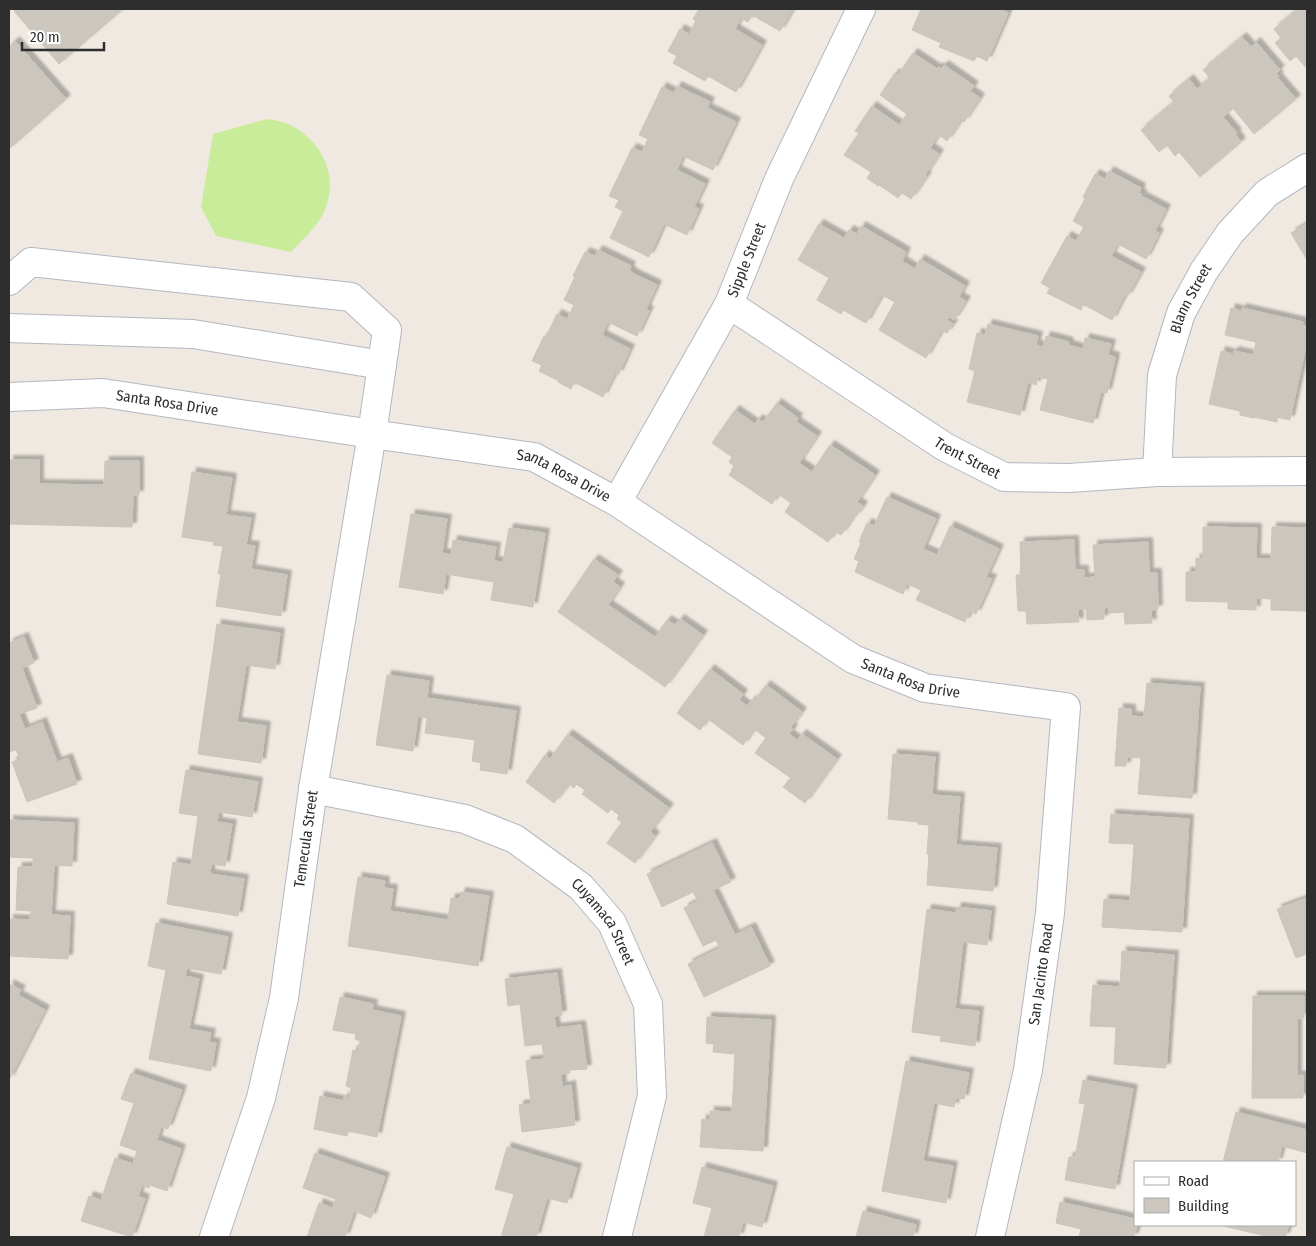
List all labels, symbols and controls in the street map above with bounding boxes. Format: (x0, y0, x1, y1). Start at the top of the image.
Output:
scale bar (22, 20, 105, 52)
text: 20 m (30, 28, 60, 46)
street label: Sipple Street (724, 220, 770, 300)
street label: Blann Street (1166, 260, 1215, 336)
street label: Santa Rosa Drive (115, 386, 220, 419)
street label: Trent Street (931, 433, 1004, 483)
street label: Santa Rosa Drive (515, 446, 614, 506)
street label: Santa Rosa Drive (859, 654, 961, 702)
street label: Temecula Street (290, 789, 322, 889)
street label: Cuyamaca Street (568, 874, 639, 968)
street label: San Jacinto Road (1025, 922, 1057, 1026)
legend (1134, 1161, 1296, 1226)
text: Road (1178, 1172, 1209, 1190)
text: Building (1178, 1197, 1229, 1215)

